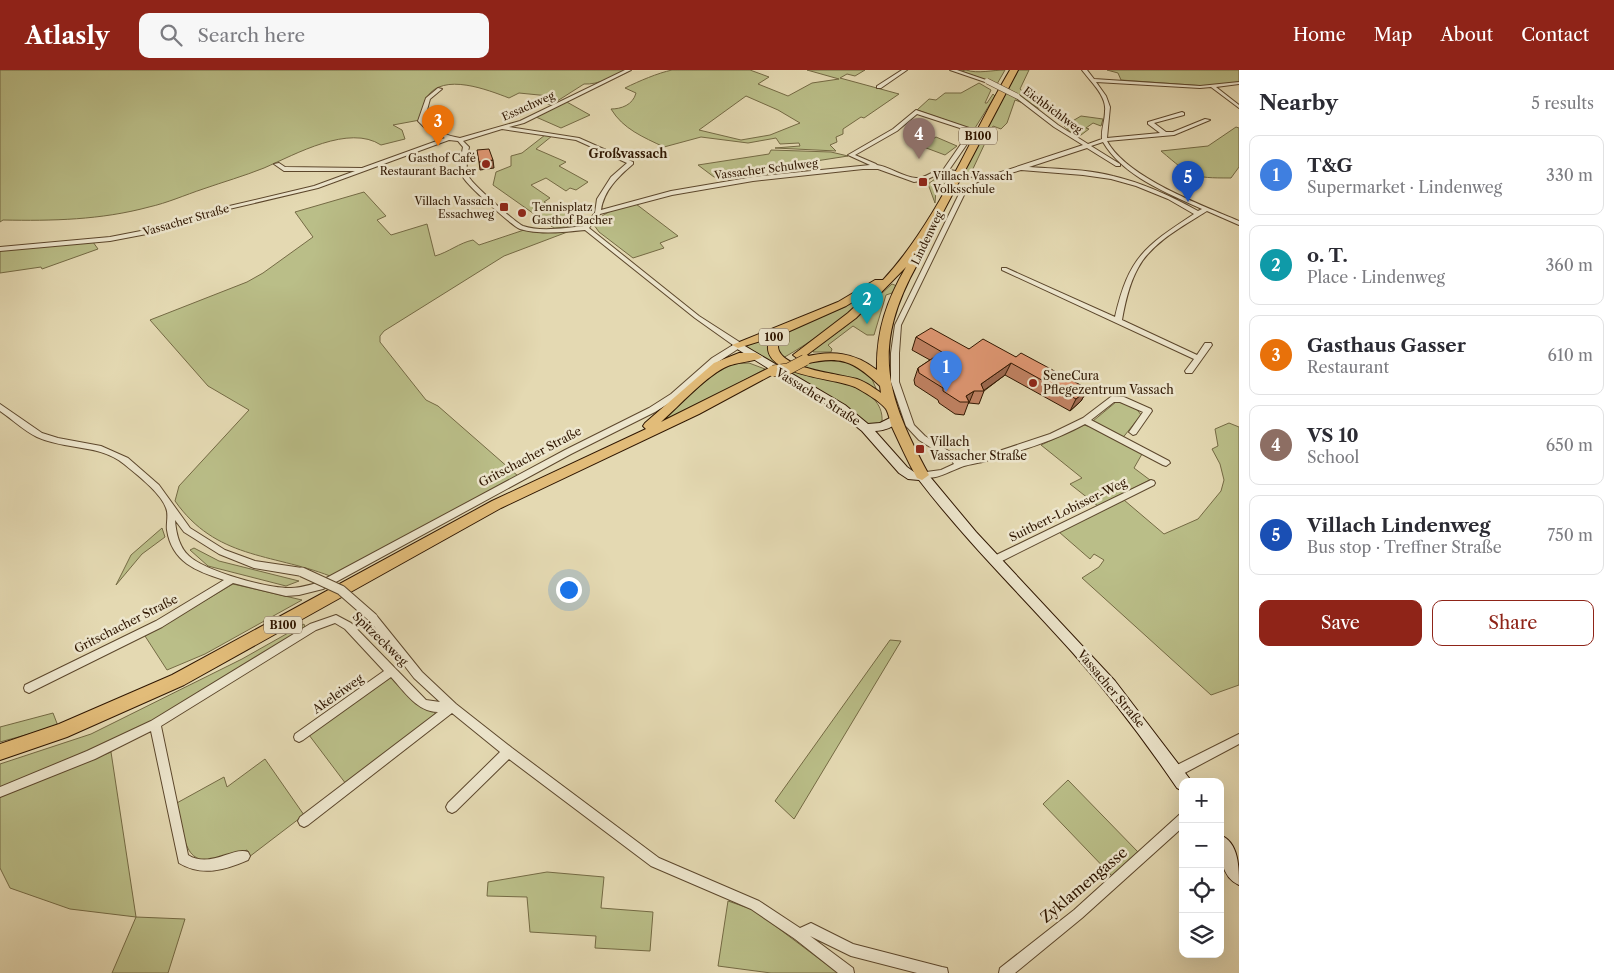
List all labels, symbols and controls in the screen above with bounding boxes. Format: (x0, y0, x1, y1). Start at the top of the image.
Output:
search box (139, 13, 489, 58)
text: Atlasly (25, 21, 109, 50)
icon: search (157, 21, 185, 49)
text: Search here (197, 24, 305, 47)
text: Home (1293, 24, 1346, 46)
text: Map (1374, 24, 1412, 46)
text: About (1440, 24, 1493, 46)
text: Contact (1521, 24, 1589, 46)
street label: Eichbichlweg (1021, 84, 1086, 136)
street label: Essachweg (500, 88, 557, 124)
text: Nearby (1259, 90, 1338, 115)
text: 5 results (1531, 93, 1594, 113)
pin: 3 (422, 105, 454, 146)
pin: 4 (903, 118, 935, 159)
road number: B100 (959, 128, 997, 144)
district label: Großvassach (589, 146, 668, 161)
place label: Gasthof Café Restaurant Bacher (380, 151, 476, 178)
text: T&G (1307, 154, 1353, 177)
street label: Vassacher Schulweg (712, 156, 819, 182)
marker: Gasthof Café Restaurant Bacher (480, 158, 492, 170)
pin: 5 (1172, 161, 1204, 202)
text: 1 (1272, 165, 1280, 185)
text: 330 m (1546, 165, 1593, 185)
place label: Villach Vassach Volksschule (932, 169, 1013, 196)
marker: Villach Vassach Volksschule (917, 176, 929, 188)
text: Supermarket · Lindenweg (1307, 177, 1502, 197)
place label: Villach Vassach Essachweg (413, 194, 494, 221)
place label: Tennisplatz Gasthof Bacher (532, 200, 613, 227)
street label: Vassacher Straße (140, 201, 231, 239)
marker: Villach Vassach Essachweg (498, 201, 510, 213)
marker: Tennisplatz Gasthof Bacher (516, 207, 528, 219)
street label: Lindenweg (908, 209, 946, 267)
text: o. T. (1307, 244, 1348, 267)
text: 2 (1271, 255, 1281, 275)
text: 360 m (1546, 255, 1593, 275)
text: Place · Lindenweg (1307, 267, 1445, 287)
pin: 2 (851, 283, 883, 324)
road number: 100 (759, 328, 789, 346)
text: Gasthaus Gasser (1307, 334, 1466, 357)
text: 3 (1271, 345, 1281, 365)
text: 610 m (1548, 345, 1593, 365)
pin: 1 (930, 351, 962, 392)
text: Restaurant (1307, 357, 1389, 377)
street label: Vassacher Straße (772, 364, 864, 429)
place label: SeneCura Pflegezentrum Vassach (1043, 368, 1174, 397)
marker: SeneCura Pflegezentrum Vassach (1027, 377, 1039, 389)
street label: Gritschacher Straße (476, 423, 584, 490)
text: VS 10 (1307, 424, 1359, 447)
place label: Villach Vassacher Straße (929, 434, 1027, 463)
text: 4 (1271, 435, 1281, 455)
text: 650 m (1546, 435, 1593, 455)
marker: Villach Vassacher Straße (914, 443, 926, 455)
text: School (1307, 447, 1359, 467)
street label: Suitbert-Lobisser-Weg (1006, 474, 1130, 545)
text: Villach Lindenweg (1307, 514, 1490, 537)
text: 5 (1272, 525, 1280, 545)
text: 750 m (1547, 525, 1593, 545)
text: Bus stop · Treffner Straße (1307, 537, 1502, 557)
your location (556, 577, 582, 603)
street label: Gritschacher Straße (71, 591, 180, 656)
button: Save (1259, 600, 1422, 646)
button: Share (1432, 600, 1594, 646)
street label: Spitzeckweg (350, 609, 412, 669)
road number: B100 (264, 616, 302, 634)
street label: Vassacher Straße (1074, 646, 1148, 731)
street label: Akeleiweg (309, 670, 367, 717)
map controls (1179, 778, 1224, 958)
button: + (1179, 778, 1224, 823)
button: − (1179, 823, 1224, 868)
street label: Zyklamengasse (1036, 843, 1131, 927)
button: locate (1179, 868, 1224, 913)
button: layers (1179, 913, 1224, 958)

